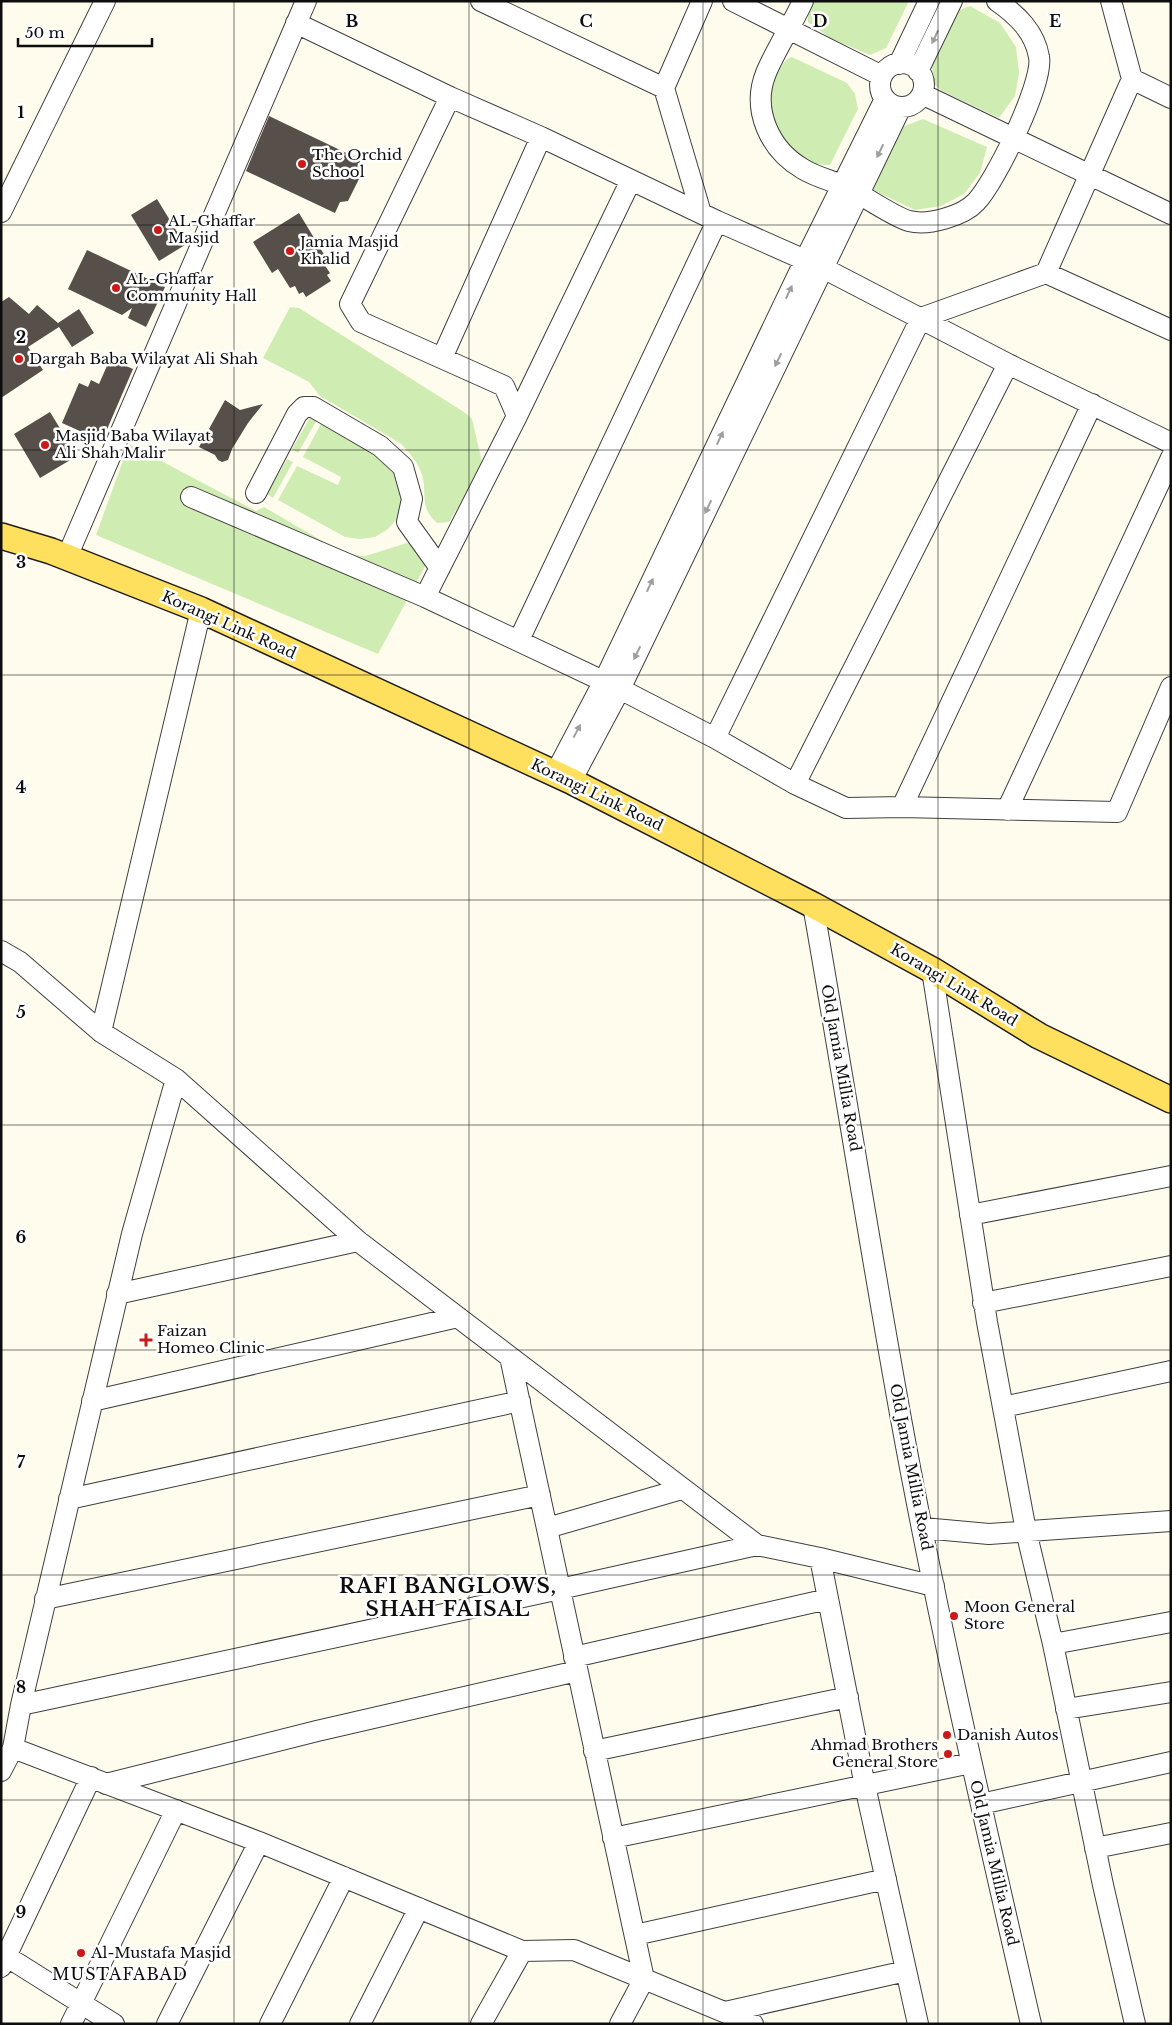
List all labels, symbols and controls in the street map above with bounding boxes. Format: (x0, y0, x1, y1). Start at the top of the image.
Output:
text: B (346, 11, 359, 31)
text: C (579, 11, 593, 31)
text: D (813, 11, 827, 31)
text: E (1049, 11, 1061, 31)
scale bar (18, 15, 151, 47)
text: 50 m (25, 23, 65, 42)
one-way arrow (931, 29, 940, 44)
text: 1 (18, 102, 25, 122)
one-way arrow (876, 144, 884, 158)
place label: The Orchid School (312, 145, 402, 181)
marker: The Orchid School (296, 158, 308, 170)
place label: AL-Ghaffar Masjid (167, 211, 256, 247)
marker: AL-Ghaffar Masjid (152, 224, 164, 236)
place label: Jamia Masjid Khalid (298, 232, 399, 268)
marker: Jamia Masjid Khalid (284, 245, 296, 257)
place label: AL-Ghaffar Community Hall (125, 269, 257, 305)
marker: AL-Ghaffar Community Hall (110, 282, 122, 294)
one-way arrow (786, 285, 794, 299)
text: 2 (16, 327, 26, 347)
place label: Dargah Baba Wilayat Ali Shah (29, 349, 258, 368)
marker: Dargah Baba Wilayat Ali Shah (13, 353, 25, 365)
one-way arrow (774, 353, 782, 367)
place label: Masjid Baba Wilayat Ali Shah Malir (54, 426, 211, 462)
one-way arrow (716, 431, 724, 445)
marker: Masjid Baba Wilayat Ali Shah Malir (39, 439, 51, 451)
one-way arrow (704, 500, 712, 514)
text: 3 (16, 552, 26, 572)
one-way arrow (646, 578, 654, 592)
street label: Korangi Link Road (159, 586, 299, 663)
one-way arrow (633, 646, 641, 660)
one-way arrow (573, 724, 582, 737)
street label: Korangi Link Road (528, 754, 666, 835)
text: 4 (16, 777, 26, 797)
street label: Korangi Link Road (887, 939, 1021, 1030)
street label: Old Jamia Millia Road (817, 983, 866, 1153)
text: 5 (16, 1002, 26, 1022)
text: 6 (16, 1227, 27, 1247)
place label: Faizan Homeo Clinic (157, 1321, 265, 1357)
marker: Faizan Homeo Clinic (139, 1333, 153, 1347)
street label: Old Jamia Millia Road (886, 1382, 937, 1552)
text: 7 (17, 1452, 26, 1472)
district label: RAFI BANGLOWS, SHAH FAISAL (339, 1574, 557, 1621)
place label: Moon General Store (964, 1597, 1075, 1633)
marker: Moon General Store (948, 1610, 960, 1622)
text: 8 (16, 1677, 26, 1697)
place label: Danish Autos (957, 1725, 1059, 1744)
marker: Danish Autos (941, 1729, 953, 1741)
place label: Ahmad Brothers General Store (809, 1735, 938, 1771)
marker: Ahmad Brothers General Store (942, 1748, 954, 1760)
street label: Old Jamia Millia Road (966, 1778, 1023, 1948)
text: 9 (16, 1902, 27, 1922)
place label: Al-Mustafa Masjid (90, 1943, 231, 1962)
marker: Al-Mustafa Masjid (75, 1947, 87, 1959)
district label: MUSTAFABAD (52, 1964, 188, 1984)

